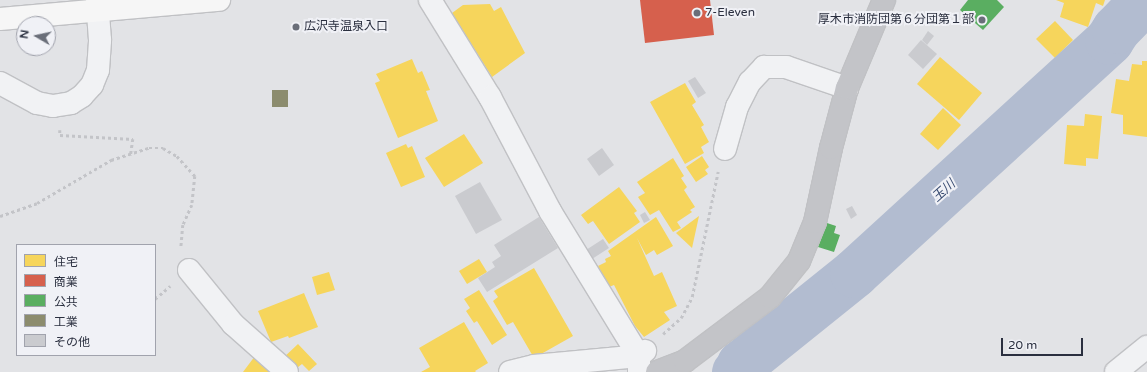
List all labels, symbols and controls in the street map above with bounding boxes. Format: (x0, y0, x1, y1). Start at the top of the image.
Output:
place label: 7-Eleven (705, 6, 755, 20)
marker: 7-Eleven (692, 8, 702, 18)
place label: 厚木市消防団第６分団第１部 (818, 13, 974, 27)
marker: 厚木市消防団第６分団第１部 (977, 15, 987, 25)
north arrow (16, 16, 56, 56)
place label: 広沢寺温泉入口 (304, 20, 388, 34)
marker: 広沢寺温泉入口 (291, 22, 301, 32)
text: N (18, 29, 32, 40)
water label: 玉川 (929, 177, 959, 205)
legend (16, 244, 156, 356)
text: 住宅 (54, 255, 78, 269)
text: 商業 (54, 275, 78, 289)
text: 公共 (54, 295, 78, 309)
text: 工業 (54, 315, 78, 329)
scale bar (1003, 330, 1085, 356)
text: その他 (54, 335, 90, 349)
text: 20 m (1008, 338, 1037, 352)

